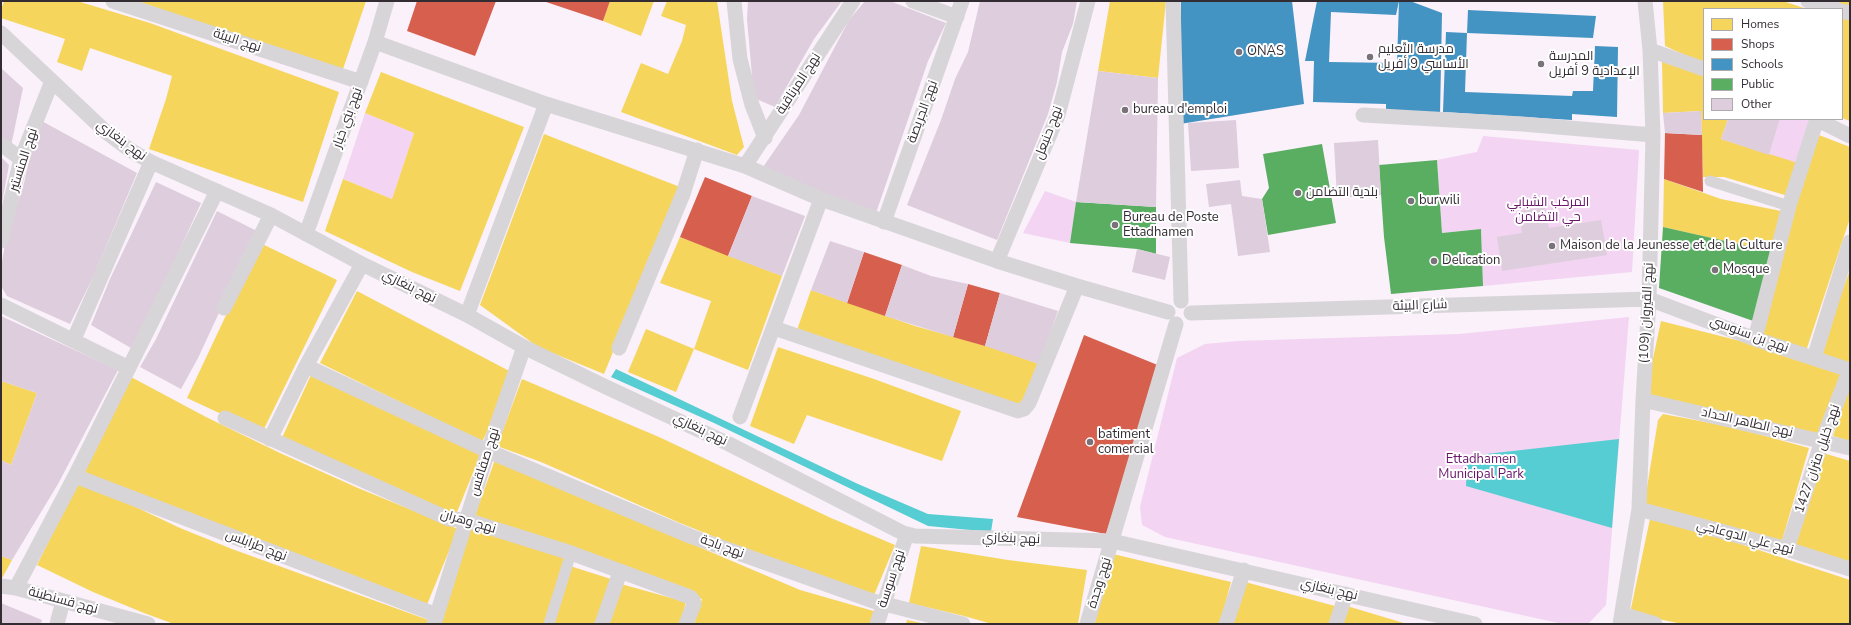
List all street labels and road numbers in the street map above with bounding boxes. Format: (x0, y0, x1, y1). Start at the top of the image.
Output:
street label: نهج البيئة (211, 26, 263, 56)
street label: نهج المرناقية (773, 50, 825, 118)
street label: نهج الجريصة (904, 79, 942, 145)
street label: نهج بني خيار (330, 86, 366, 150)
street label: نهج حنبعل (1032, 104, 1066, 162)
street label: نهج بنغازي (93, 118, 149, 164)
street label: نهج المنستير (6, 126, 42, 194)
street label: نهج القيروان (109) (1637, 262, 1657, 364)
street label: نهج بنغازي (380, 267, 438, 307)
street label: شارع البيئة (1392, 297, 1448, 315)
street label: نهج بن سنوسي (1708, 314, 1790, 356)
street label: نهج خليل متران 1427 (1792, 403, 1844, 515)
street label: نهج الطاهر الحداد (1700, 405, 1794, 441)
street label: نهج بنغازي (670, 411, 730, 449)
street label: نهج صفاقس (467, 426, 503, 498)
street label: نهج وهران (438, 507, 498, 537)
street label: نهج علي الدوعاجي (1695, 518, 1795, 558)
street label: نهج طرابلس (223, 527, 289, 565)
street label: نهج بنغازي (982, 530, 1040, 548)
street label: نهج باجة (698, 532, 746, 562)
street label: نهج سوسة (875, 548, 909, 610)
street label: نهج وجدة (1085, 556, 1115, 610)
street label: نهج بنغازي (1299, 576, 1359, 604)
street label: نهج قسنطينة (27, 584, 99, 618)

